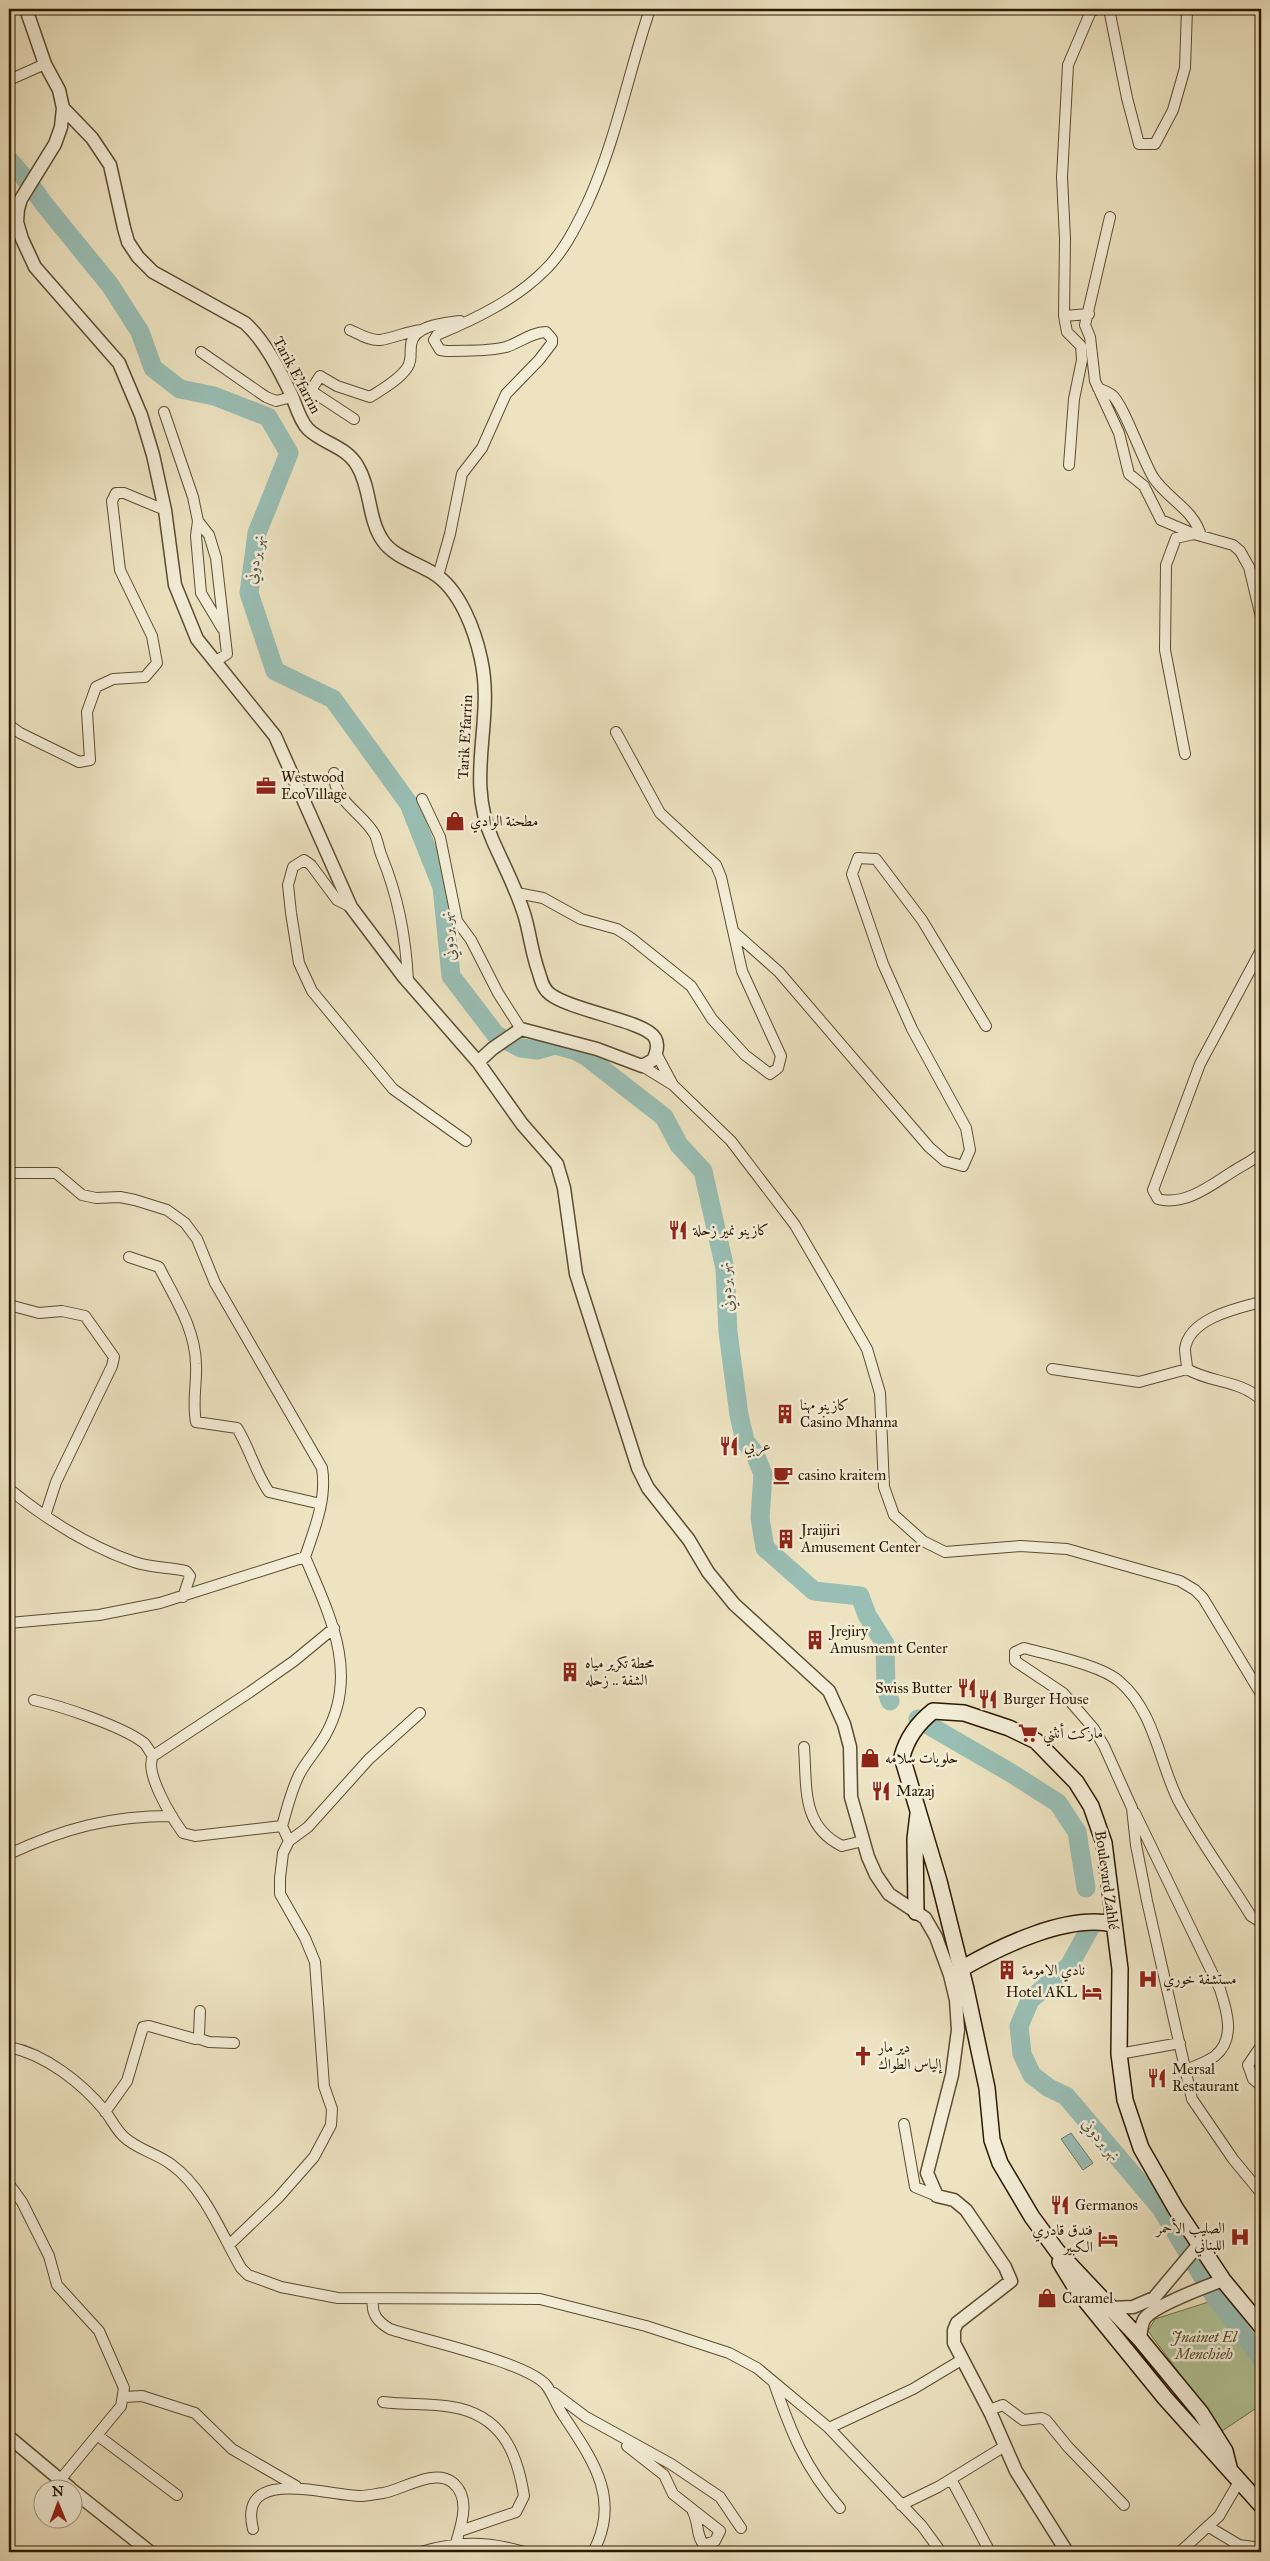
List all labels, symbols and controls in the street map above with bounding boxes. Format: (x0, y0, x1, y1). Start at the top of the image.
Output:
street label: Tarik E'farrin (269, 333, 325, 417)
water label: نهر بردوني (241, 533, 271, 586)
street label: Tarik E'farrin (454, 694, 476, 780)
place label: Westwood EcoVillage (281, 768, 347, 803)
office icon: Westwood EcoVillage (255, 775, 277, 797)
shop icon: مطحنة الوادي (444, 810, 466, 832)
place label: مطحنة الوادي (470, 812, 538, 833)
water label: نهر بردوني (435, 910, 463, 962)
restaurant icon: كازينو نمير زحلة (667, 1219, 689, 1241)
place label: كازينو نمير زحلة (692, 1221, 769, 1240)
water label: نهر بردوني (714, 1261, 740, 1313)
place label: كازينو مهنا Casino Mhanna (800, 1396, 899, 1431)
building icon: كازينو مهنا Casino Mhanna (774, 1403, 796, 1425)
restaurant icon: عربي (718, 1435, 740, 1457)
place label: عربي (744, 1437, 771, 1458)
cafe icon: casino kraitem (772, 1464, 794, 1486)
place label: casino kraitem (798, 1466, 887, 1484)
place label: Jraijiri Amusement Center (799, 1521, 921, 1556)
building icon: Jraijiri Amusement Center (775, 1528, 797, 1550)
place label: Jrejiry Amusmemt Center (828, 1622, 948, 1657)
building icon: Jrejiry Amusmemt Center (804, 1629, 826, 1651)
place label: محطة تكرير مياه الشفة .. زحله (585, 1654, 654, 1689)
building icon: محطة تكرير مياه الشفة .. زحله (559, 1661, 581, 1683)
restaurant icon: Swiss Butter (956, 1677, 978, 1699)
place label: Swiss Butter (875, 1679, 952, 1697)
restaurant icon: Burger House (977, 1688, 999, 1710)
place label: Burger House (1003, 1690, 1089, 1708)
supermarket icon: ماركت أنثني (1017, 1722, 1039, 1744)
place label: ماركت أنثني (1043, 1722, 1103, 1747)
shop icon: حلويات سلامه (859, 1747, 881, 1769)
place label: حلويات سلامه (885, 1749, 958, 1767)
restaurant icon: Mazaj (870, 1780, 892, 1802)
place label: Mazaj (896, 1782, 935, 1800)
street label: Boulevard Zahlé (1091, 1829, 1123, 1931)
building icon: نادي الامومة (996, 1959, 1018, 1981)
place label: نادي الامومة (1022, 1961, 1085, 1982)
hospital icon: مستشفة خوري (1137, 1968, 1159, 1990)
place label: مستشفة خوري (1163, 1970, 1237, 1991)
hotel icon: Hotel AKL (1081, 1981, 1103, 2003)
place label: Hotel AKL (1006, 1983, 1077, 2001)
place label: دير مار إلياس الطواك (876, 2038, 943, 2074)
church icon: دير مار إلياس الطواك (852, 2045, 874, 2067)
place label: Mersal Restaurant (1172, 2060, 1240, 2095)
restaurant icon: Mersal Restaurant (1146, 2067, 1168, 2089)
water label: نهر بردوني (1076, 2114, 1125, 2167)
restaurant icon: Germanos (1049, 2194, 1071, 2216)
place label: Germanos (1075, 2196, 1138, 2214)
place label: الصليب الأحمر اللبناني (1154, 2217, 1225, 2257)
place label: فندق قادري الكبير (1032, 2221, 1093, 2256)
hospital icon: الصليب الأحمر اللبناني (1229, 2226, 1251, 2248)
hotel icon: فندق قادري الكبير (1097, 2228, 1119, 2250)
shop icon: Caramel (1036, 2287, 1058, 2309)
place label: Caramel (1062, 2289, 1114, 2307)
park label: Jnainet El Menchieh (1170, 2328, 1239, 2363)
north arrow (32, 2478, 82, 2528)
text: N (52, 2483, 64, 2500)

